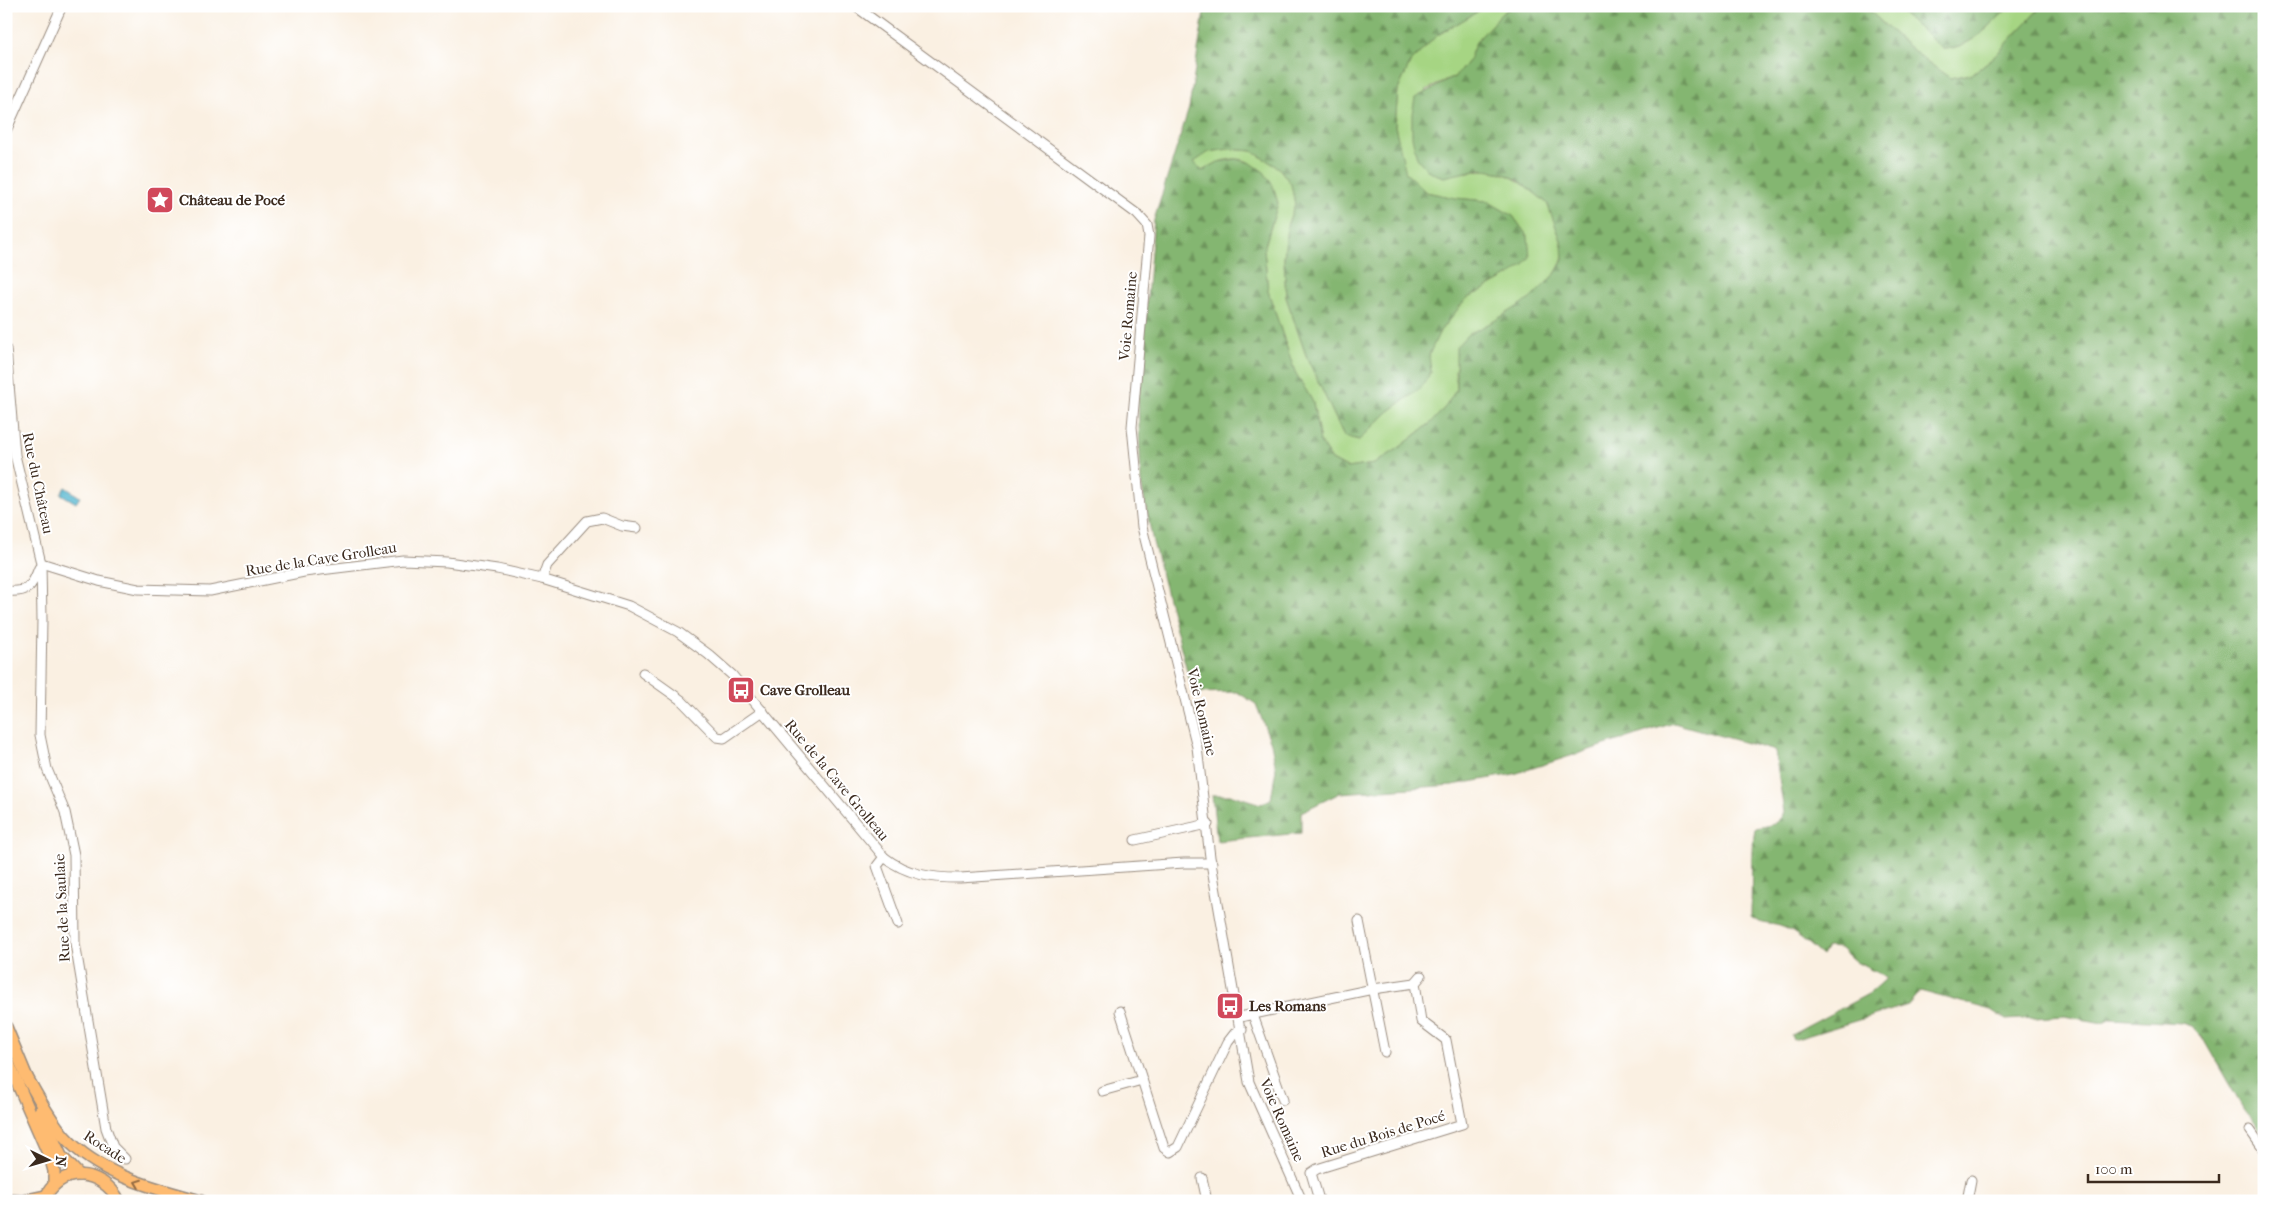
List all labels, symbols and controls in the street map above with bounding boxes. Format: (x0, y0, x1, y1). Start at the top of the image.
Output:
place icon: Château de Pocé (145, 185, 175, 215)
place label: Château de Pocé (179, 191, 286, 209)
street label: Voie Romaine (1115, 270, 1141, 362)
street label: Rue du Château (18, 431, 58, 536)
street label: Rue de la Cave Grolleau (244, 538, 398, 580)
street label: Voie Romaine (1183, 665, 1221, 758)
bus stop icon: Cave Grolleau (726, 675, 756, 705)
place label: Cave Grolleau (760, 681, 850, 699)
street label: Rue de la Cave Grolleau (781, 716, 893, 845)
street label: Rue de la Saulaie (50, 853, 74, 963)
bus stop icon: Les Romans (1215, 991, 1245, 1021)
place label: Les Romans (1249, 997, 1327, 1015)
street label: Voie Romaine (1255, 1075, 1309, 1165)
street label: Rue du Bois de Pocé (1319, 1106, 1448, 1161)
street label: Rocade (80, 1127, 130, 1168)
north arrow (22, 1134, 72, 1184)
scale bar (2088, 1152, 2219, 1184)
text: N (51, 1155, 69, 1167)
text: 100 m (2095, 1160, 2133, 1178)
one-way arrow (134, 1179, 143, 1189)

